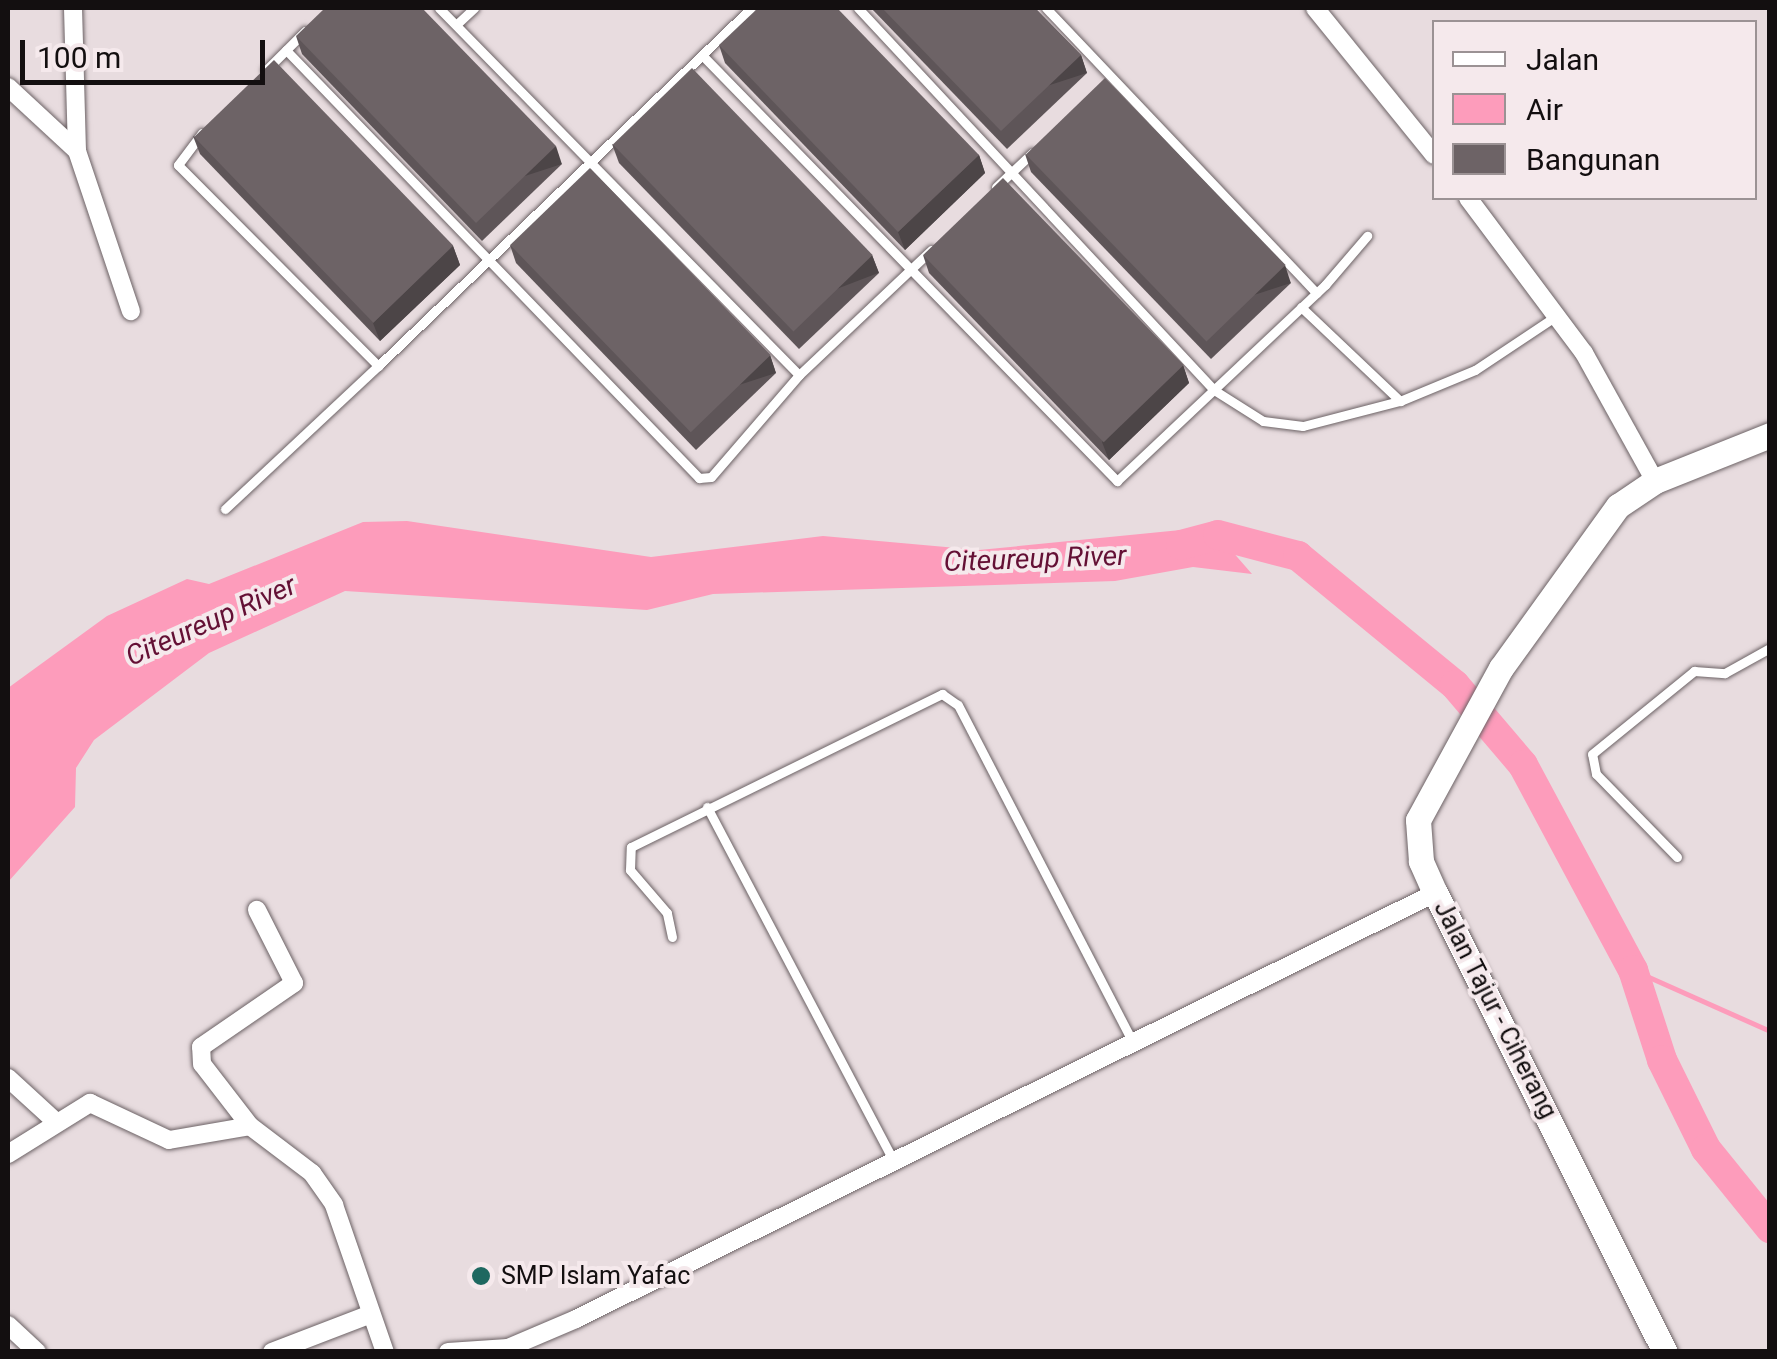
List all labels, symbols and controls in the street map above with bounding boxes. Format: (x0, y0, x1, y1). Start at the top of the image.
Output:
scale bar (25, 20, 270, 82)
legend (1432, 20, 1757, 200)
text: 100 m (37, 40, 121, 75)
text: Jalan (1526, 42, 1599, 77)
text: Air (1526, 92, 1563, 127)
text: Bangunan (1526, 142, 1660, 177)
water label: Citeureup River (943, 539, 1127, 579)
water label: Citeureup River (121, 568, 301, 674)
street label: Jalan Tajur - Ciherang (1427, 896, 1563, 1124)
place label: SMP Islam Yafac (501, 1261, 690, 1291)
marker: SMP Islam Yafac (470, 1265, 492, 1287)

